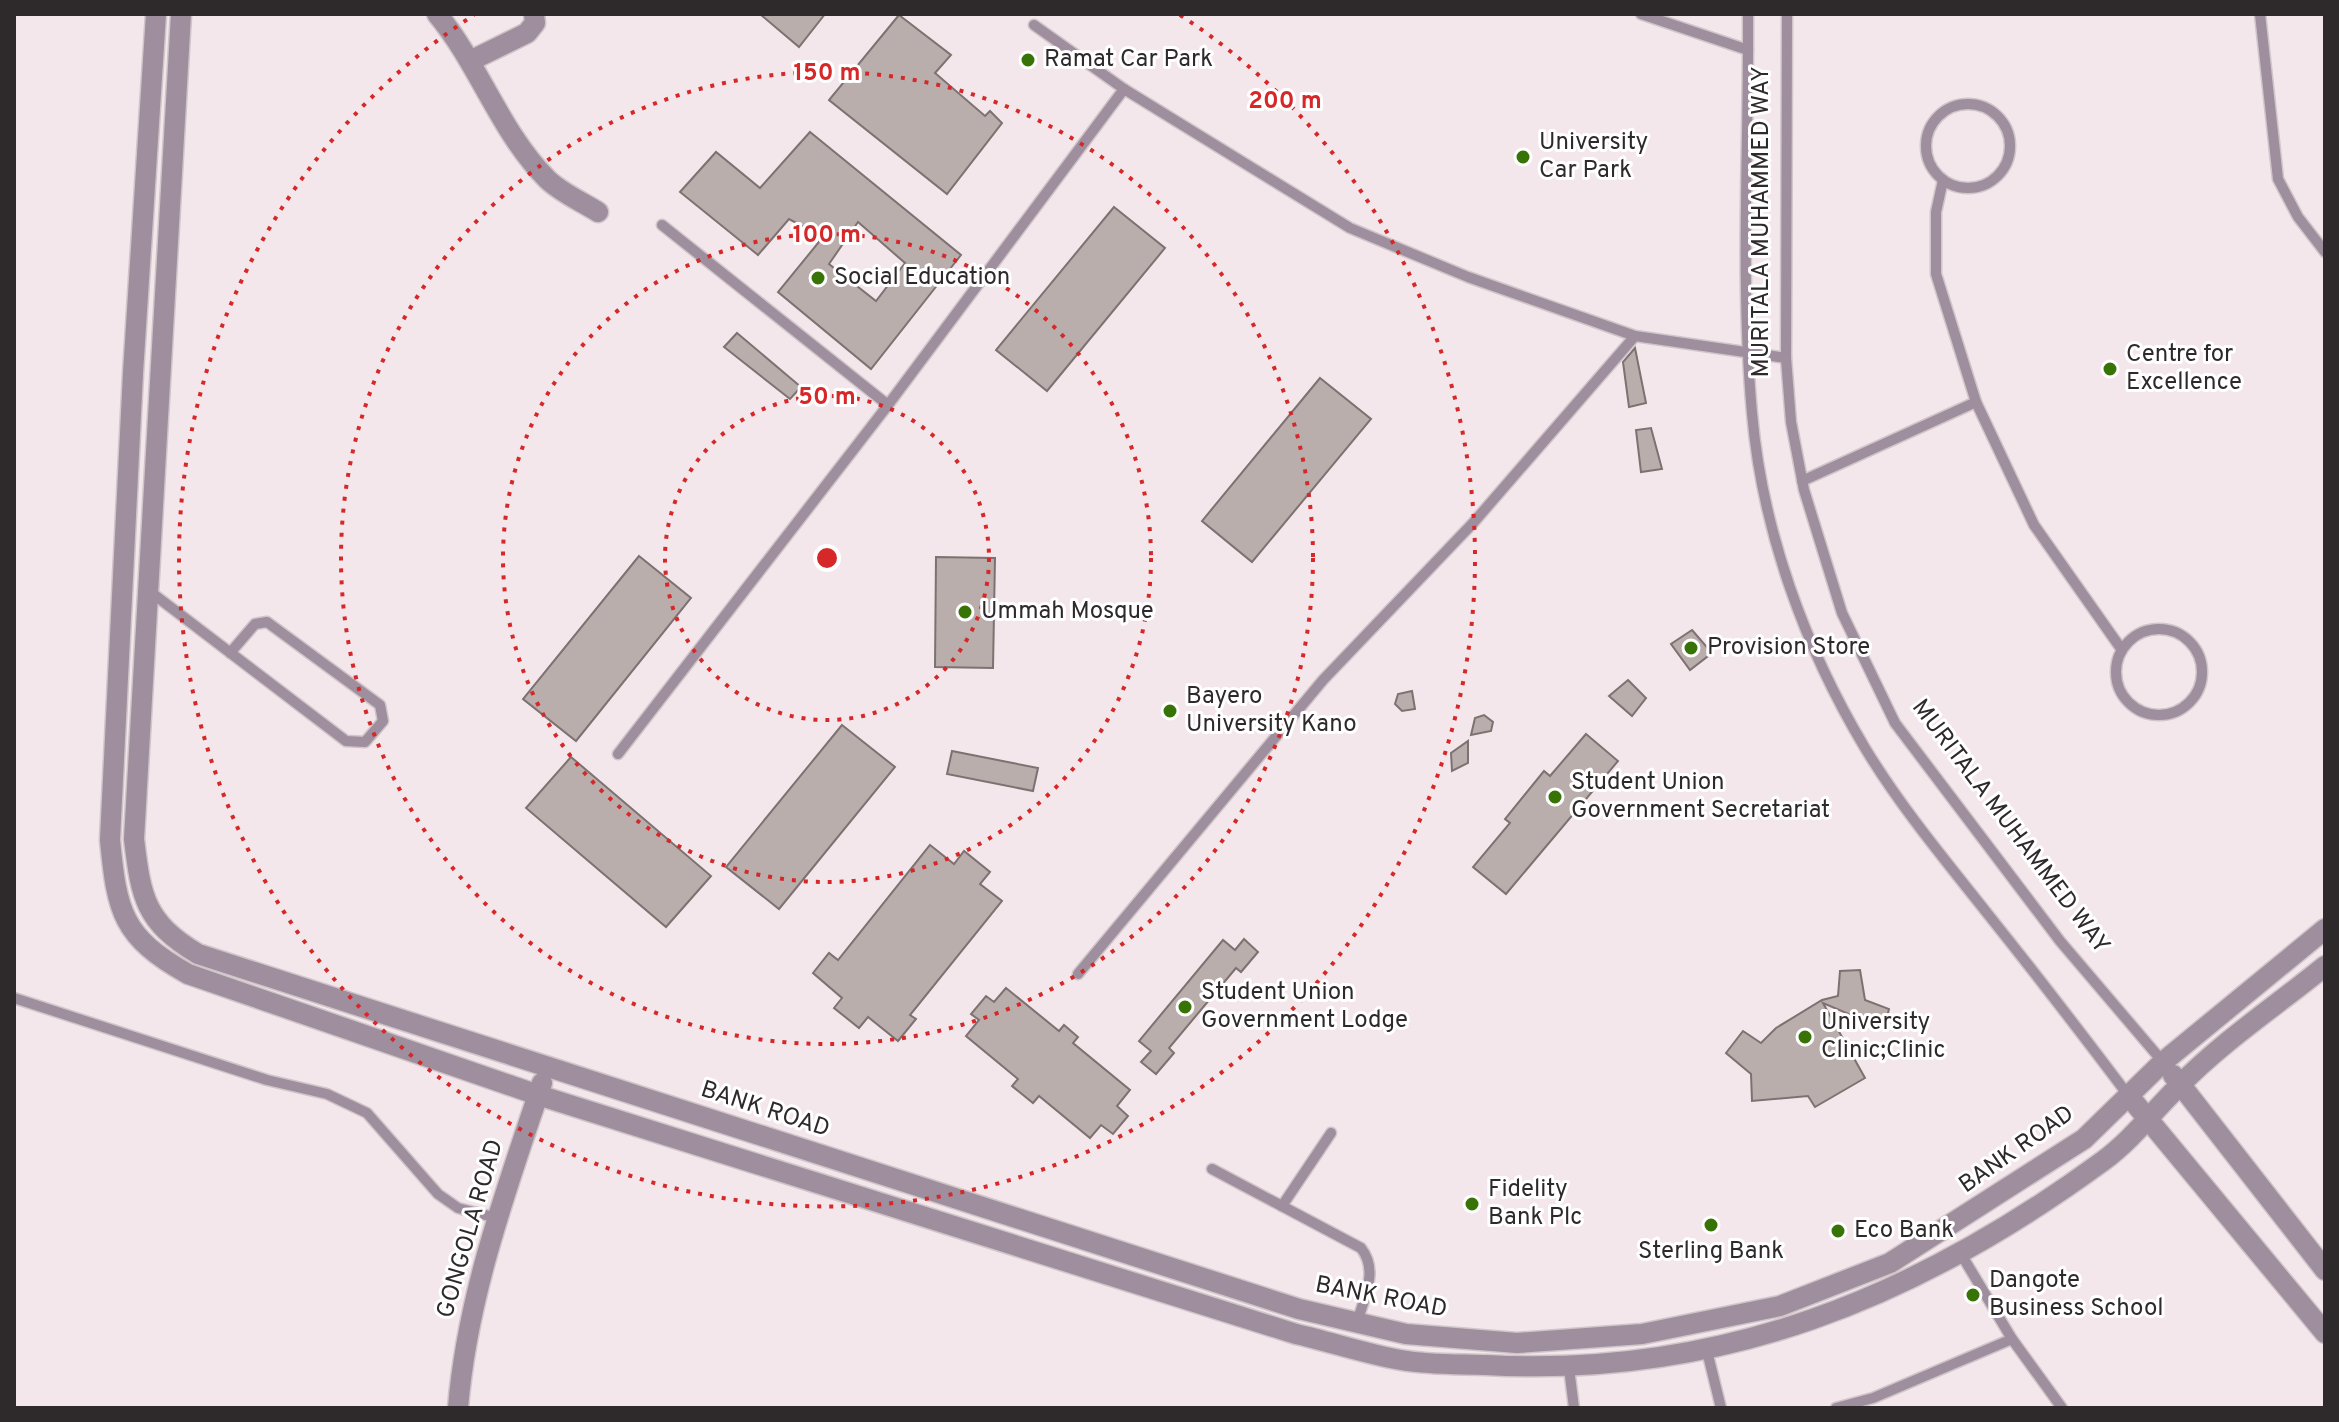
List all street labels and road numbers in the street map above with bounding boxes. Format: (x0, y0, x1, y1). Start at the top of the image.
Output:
street label: MURITALA MUHAMMED WAY (1747, 66, 1777, 378)
street label: MURITALA MUHAMMED WAY (1904, 694, 2116, 960)
street label: BANK ROAD (697, 1075, 833, 1145)
street label: BANK ROAD (1954, 1099, 2080, 1201)
street label: GONGOLA ROAD (431, 1136, 511, 1322)
street label: BANK ROAD (1312, 1271, 1450, 1325)

